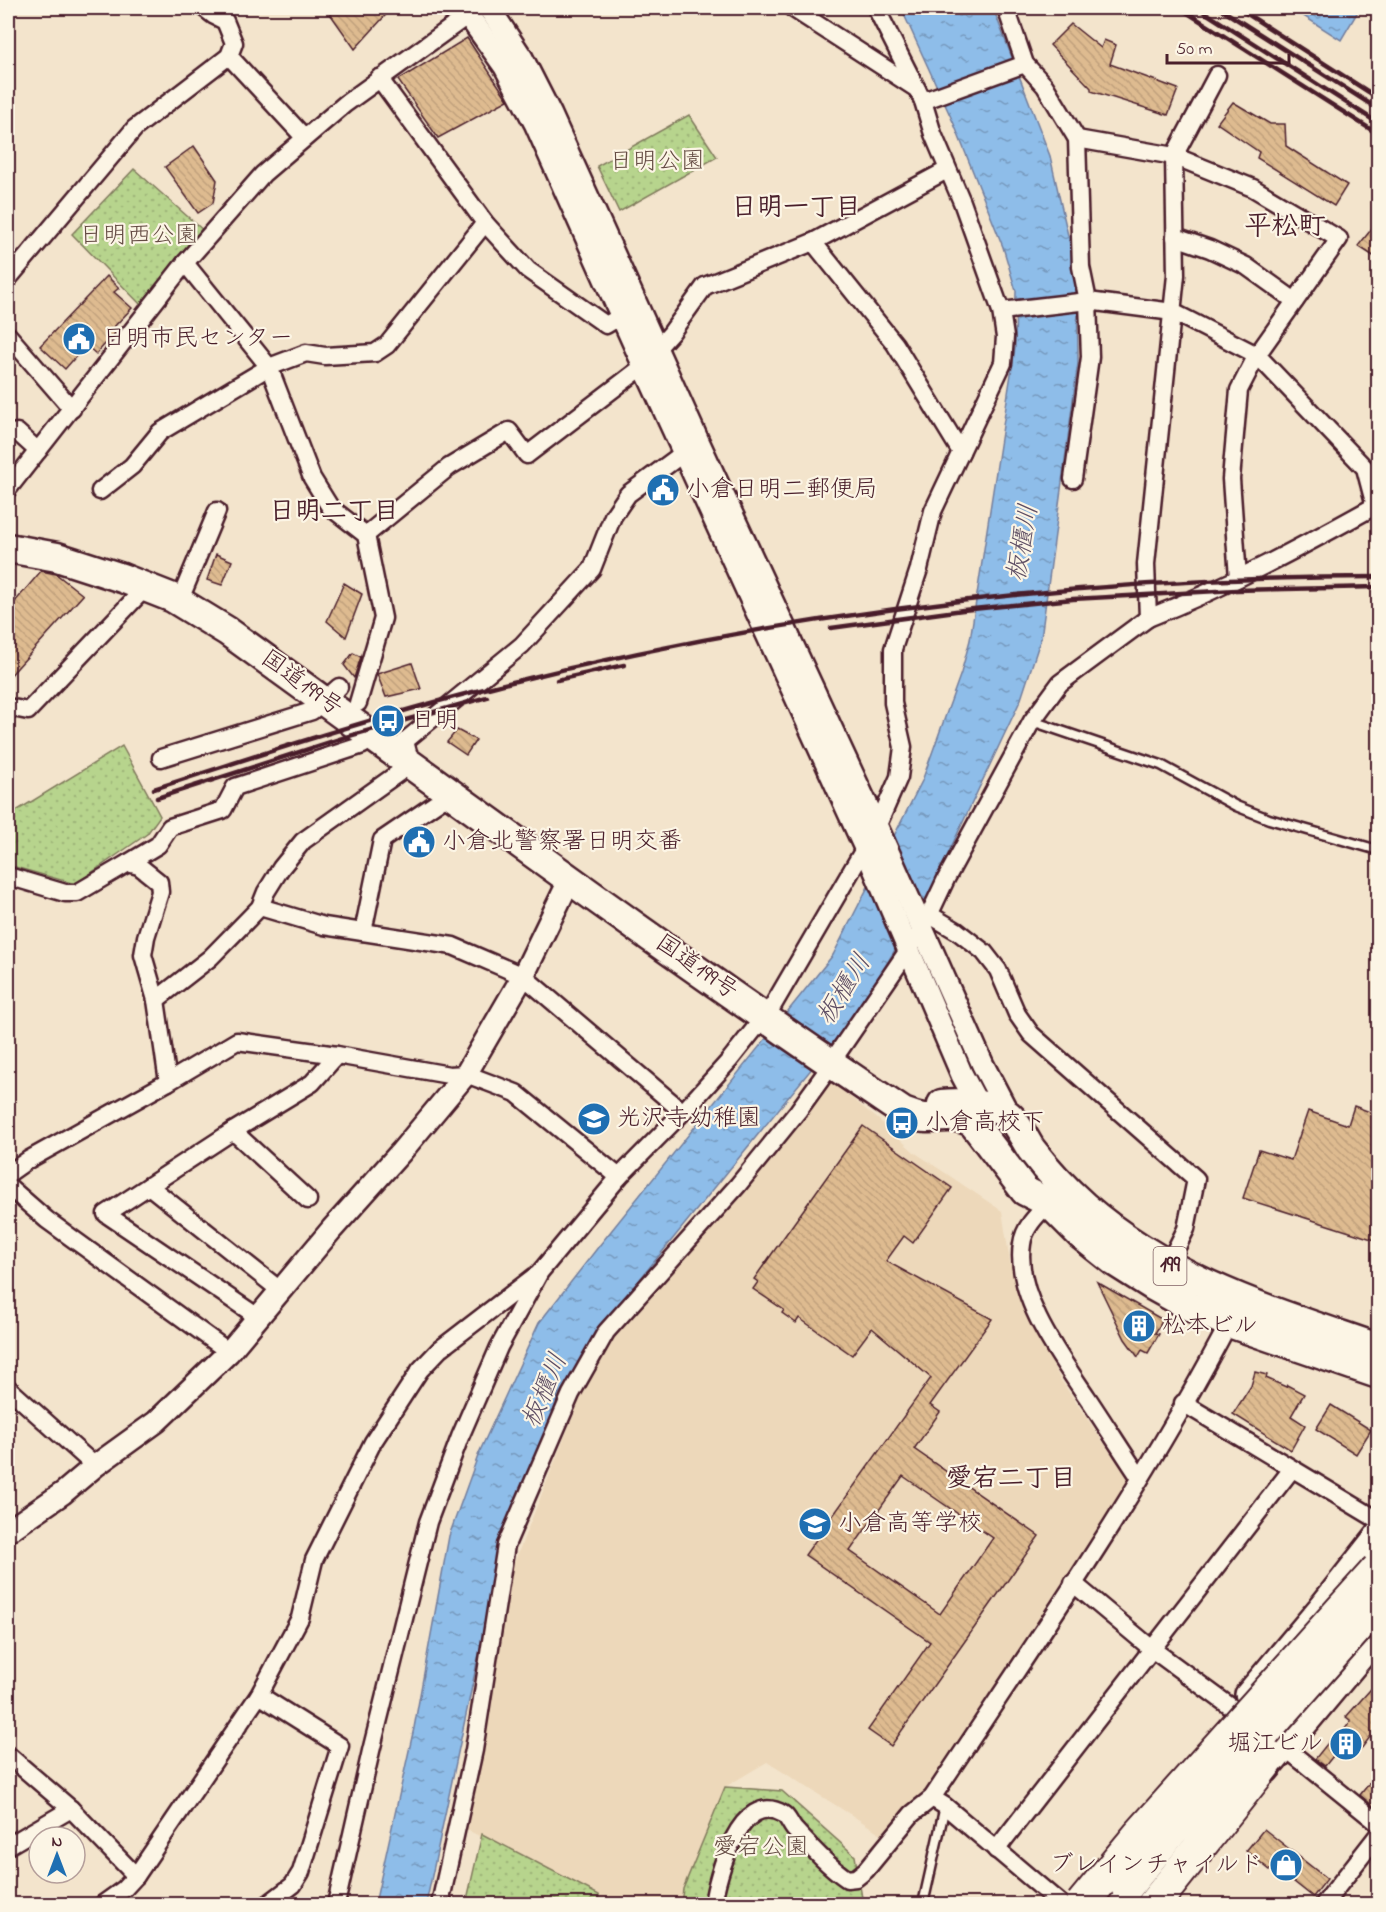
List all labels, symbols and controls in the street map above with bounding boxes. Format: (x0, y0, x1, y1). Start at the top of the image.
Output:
scale bar (1167, 27, 1288, 65)
text: 50 m (1176, 37, 1213, 63)
park label: 日明公園 (609, 145, 705, 180)
district label: 日明一丁目 (731, 190, 861, 228)
district label: 平松町 (1245, 208, 1326, 247)
park label: 日明西公園 (79, 219, 199, 254)
public building icon: 日明市民センター (61, 321, 97, 357)
place label: 日明市民センター (102, 322, 293, 357)
public building icon: 小倉日明二郵便局 (645, 472, 681, 508)
place label: 小倉日明二郵便局 (686, 473, 878, 508)
district label: 日明二丁目 (269, 494, 399, 532)
water label: 板櫃川 (999, 501, 1049, 585)
street label: 国道199号 (253, 642, 349, 726)
bus stop icon: 日明 (370, 703, 406, 739)
place label: 日明 (411, 704, 459, 739)
public building icon: 小倉北警察署日明交番 (401, 824, 437, 860)
place label: 小倉北警察署日明交番 (442, 825, 682, 860)
street label: 国道199号 (647, 927, 745, 1009)
water label: 板櫃川 (808, 947, 882, 1033)
school or university icon: 光沢寺幼稚園 (576, 1101, 612, 1137)
place label: 光沢寺幼稚園 (617, 1102, 761, 1137)
bus stop icon: 小倉高校下 (884, 1105, 920, 1141)
place label: 小倉高校下 (925, 1106, 1045, 1141)
road number: 199 (1154, 1247, 1186, 1285)
building icon: 松本ビル (1121, 1308, 1157, 1344)
place label: 松本ビル (1162, 1309, 1258, 1344)
water label: 板櫃川 (513, 1348, 579, 1434)
district label: 愛宕二丁目 (946, 1461, 1076, 1499)
school or university icon: 小倉高等学校 (797, 1506, 833, 1542)
place label: 小倉高等学校 (838, 1507, 982, 1542)
building icon: 堀江ビル (1328, 1726, 1364, 1762)
place label: 堀江ビル (1227, 1727, 1323, 1762)
north arrow (27, 1825, 87, 1885)
text: N (52, 1830, 63, 1854)
park label: 愛宕公園 (713, 1831, 809, 1866)
shop icon: ブレインチャイルド (1268, 1847, 1304, 1883)
place label: ブレインチャイルド (1049, 1848, 1263, 1883)

